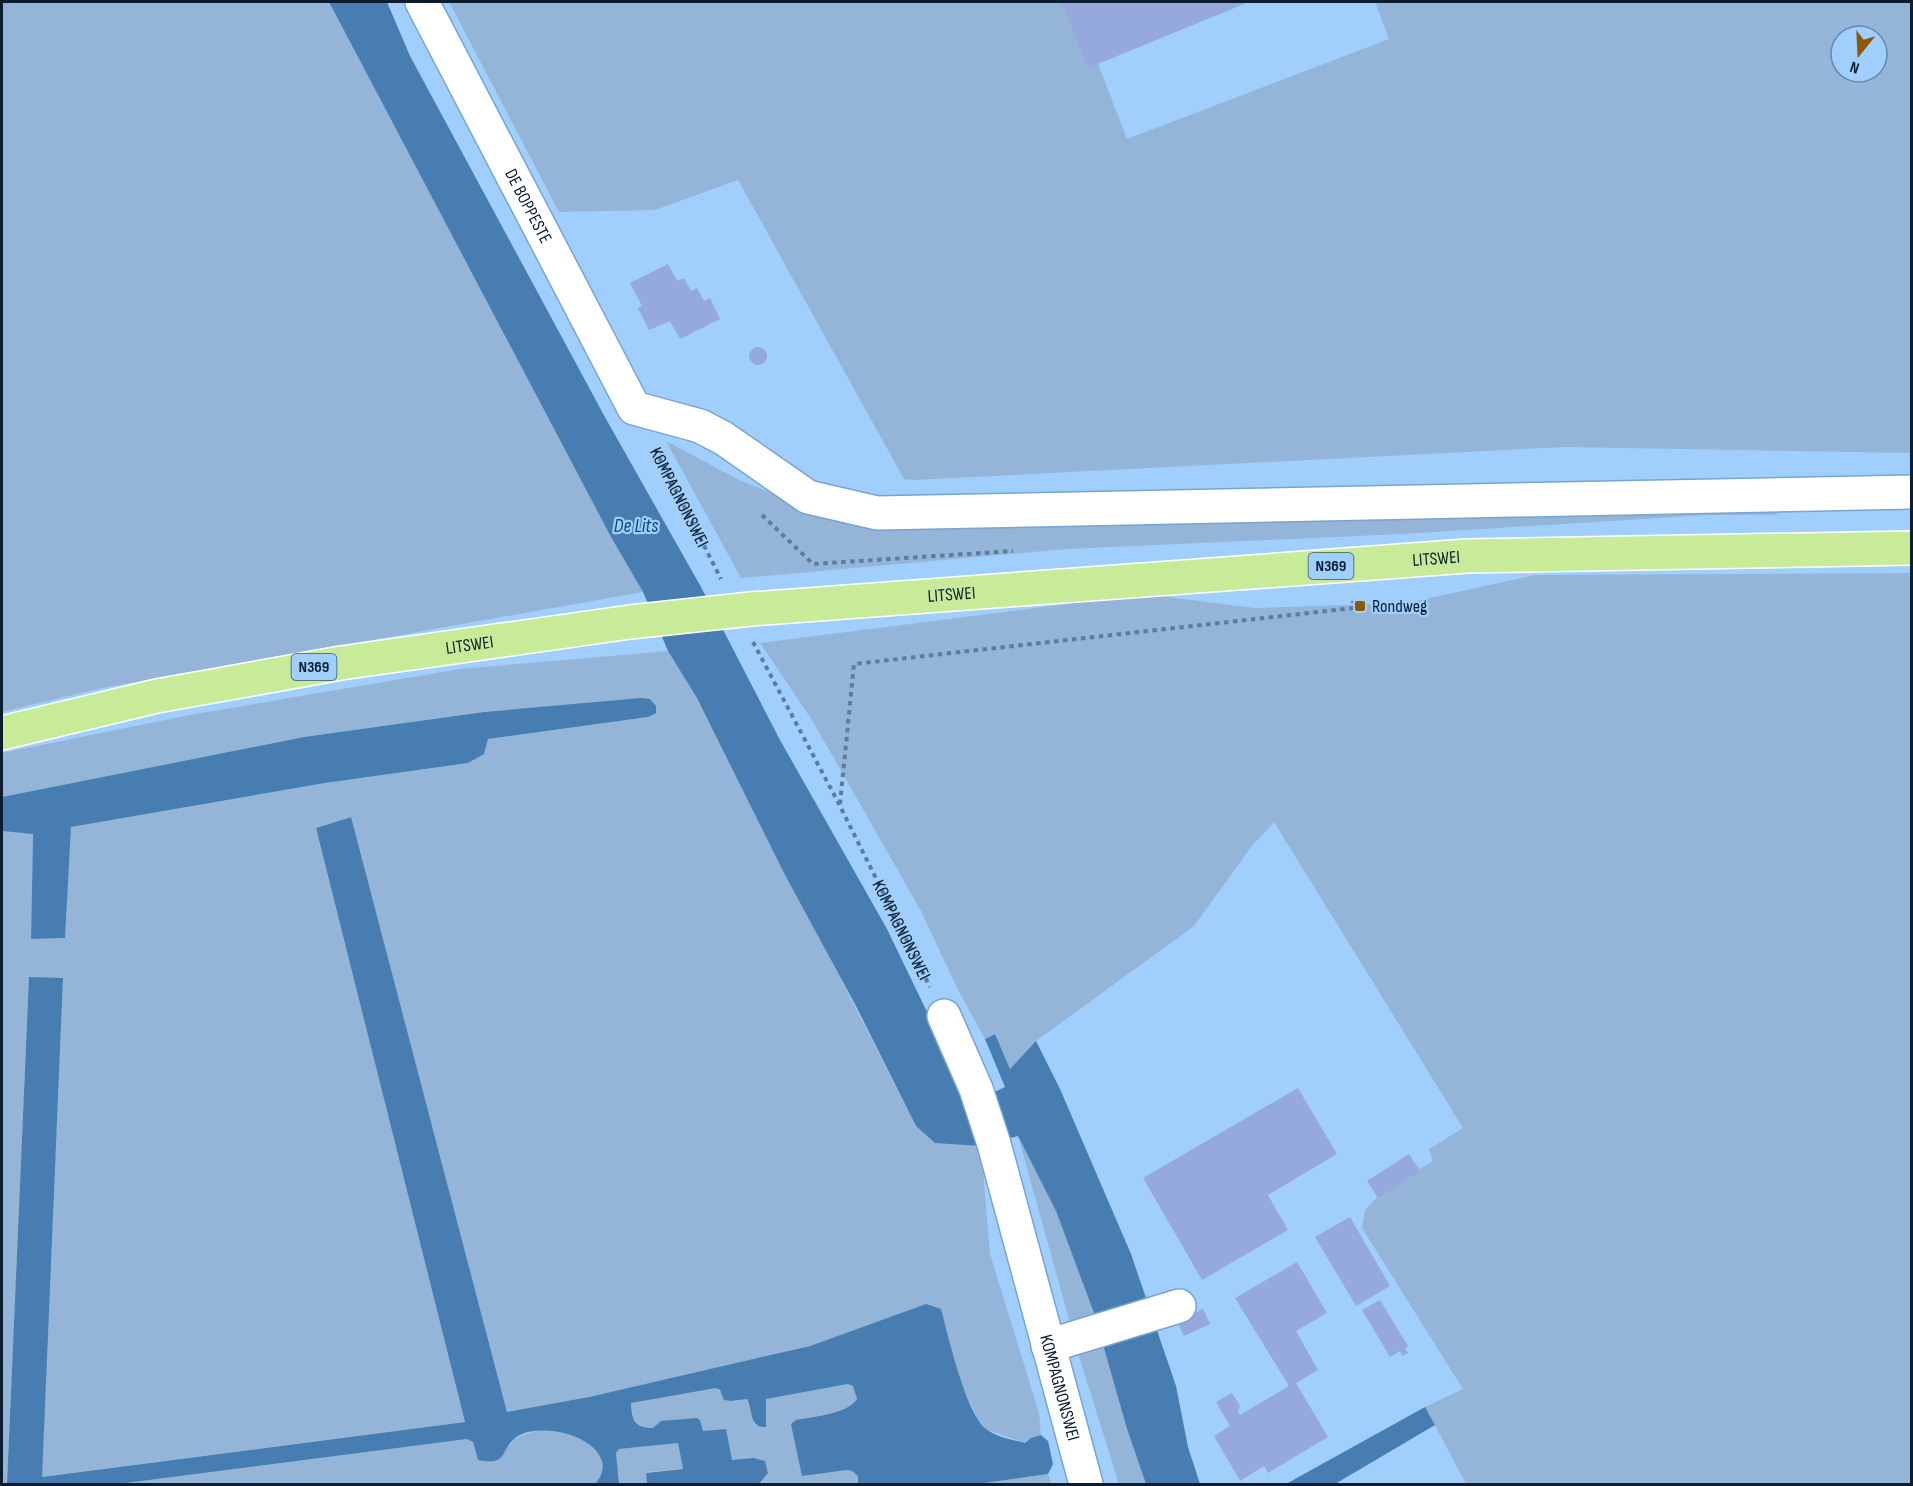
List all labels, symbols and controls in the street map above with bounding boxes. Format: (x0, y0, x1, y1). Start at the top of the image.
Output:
north arrow (1829, 24, 1889, 84)
text: N (1848, 56, 1862, 77)
street label: DE BOPPESTE (500, 165, 557, 247)
street label: KOMPAGNONSWEI (645, 444, 713, 550)
water label: De Lits (614, 514, 658, 538)
street label: LITSWEI (1411, 546, 1461, 571)
road number: N369 (1308, 553, 1354, 579)
street label: LITSWEI (927, 582, 976, 606)
place label: Rondweg (1372, 596, 1427, 617)
marker: Rondweg (1353, 599, 1367, 613)
street label: LITSWEI (444, 631, 495, 659)
road number: N369 (292, 654, 336, 680)
street label: KOMPAGNONSWEI (868, 876, 935, 983)
street label: KOMPAGNONSWEI (1036, 1332, 1084, 1443)

